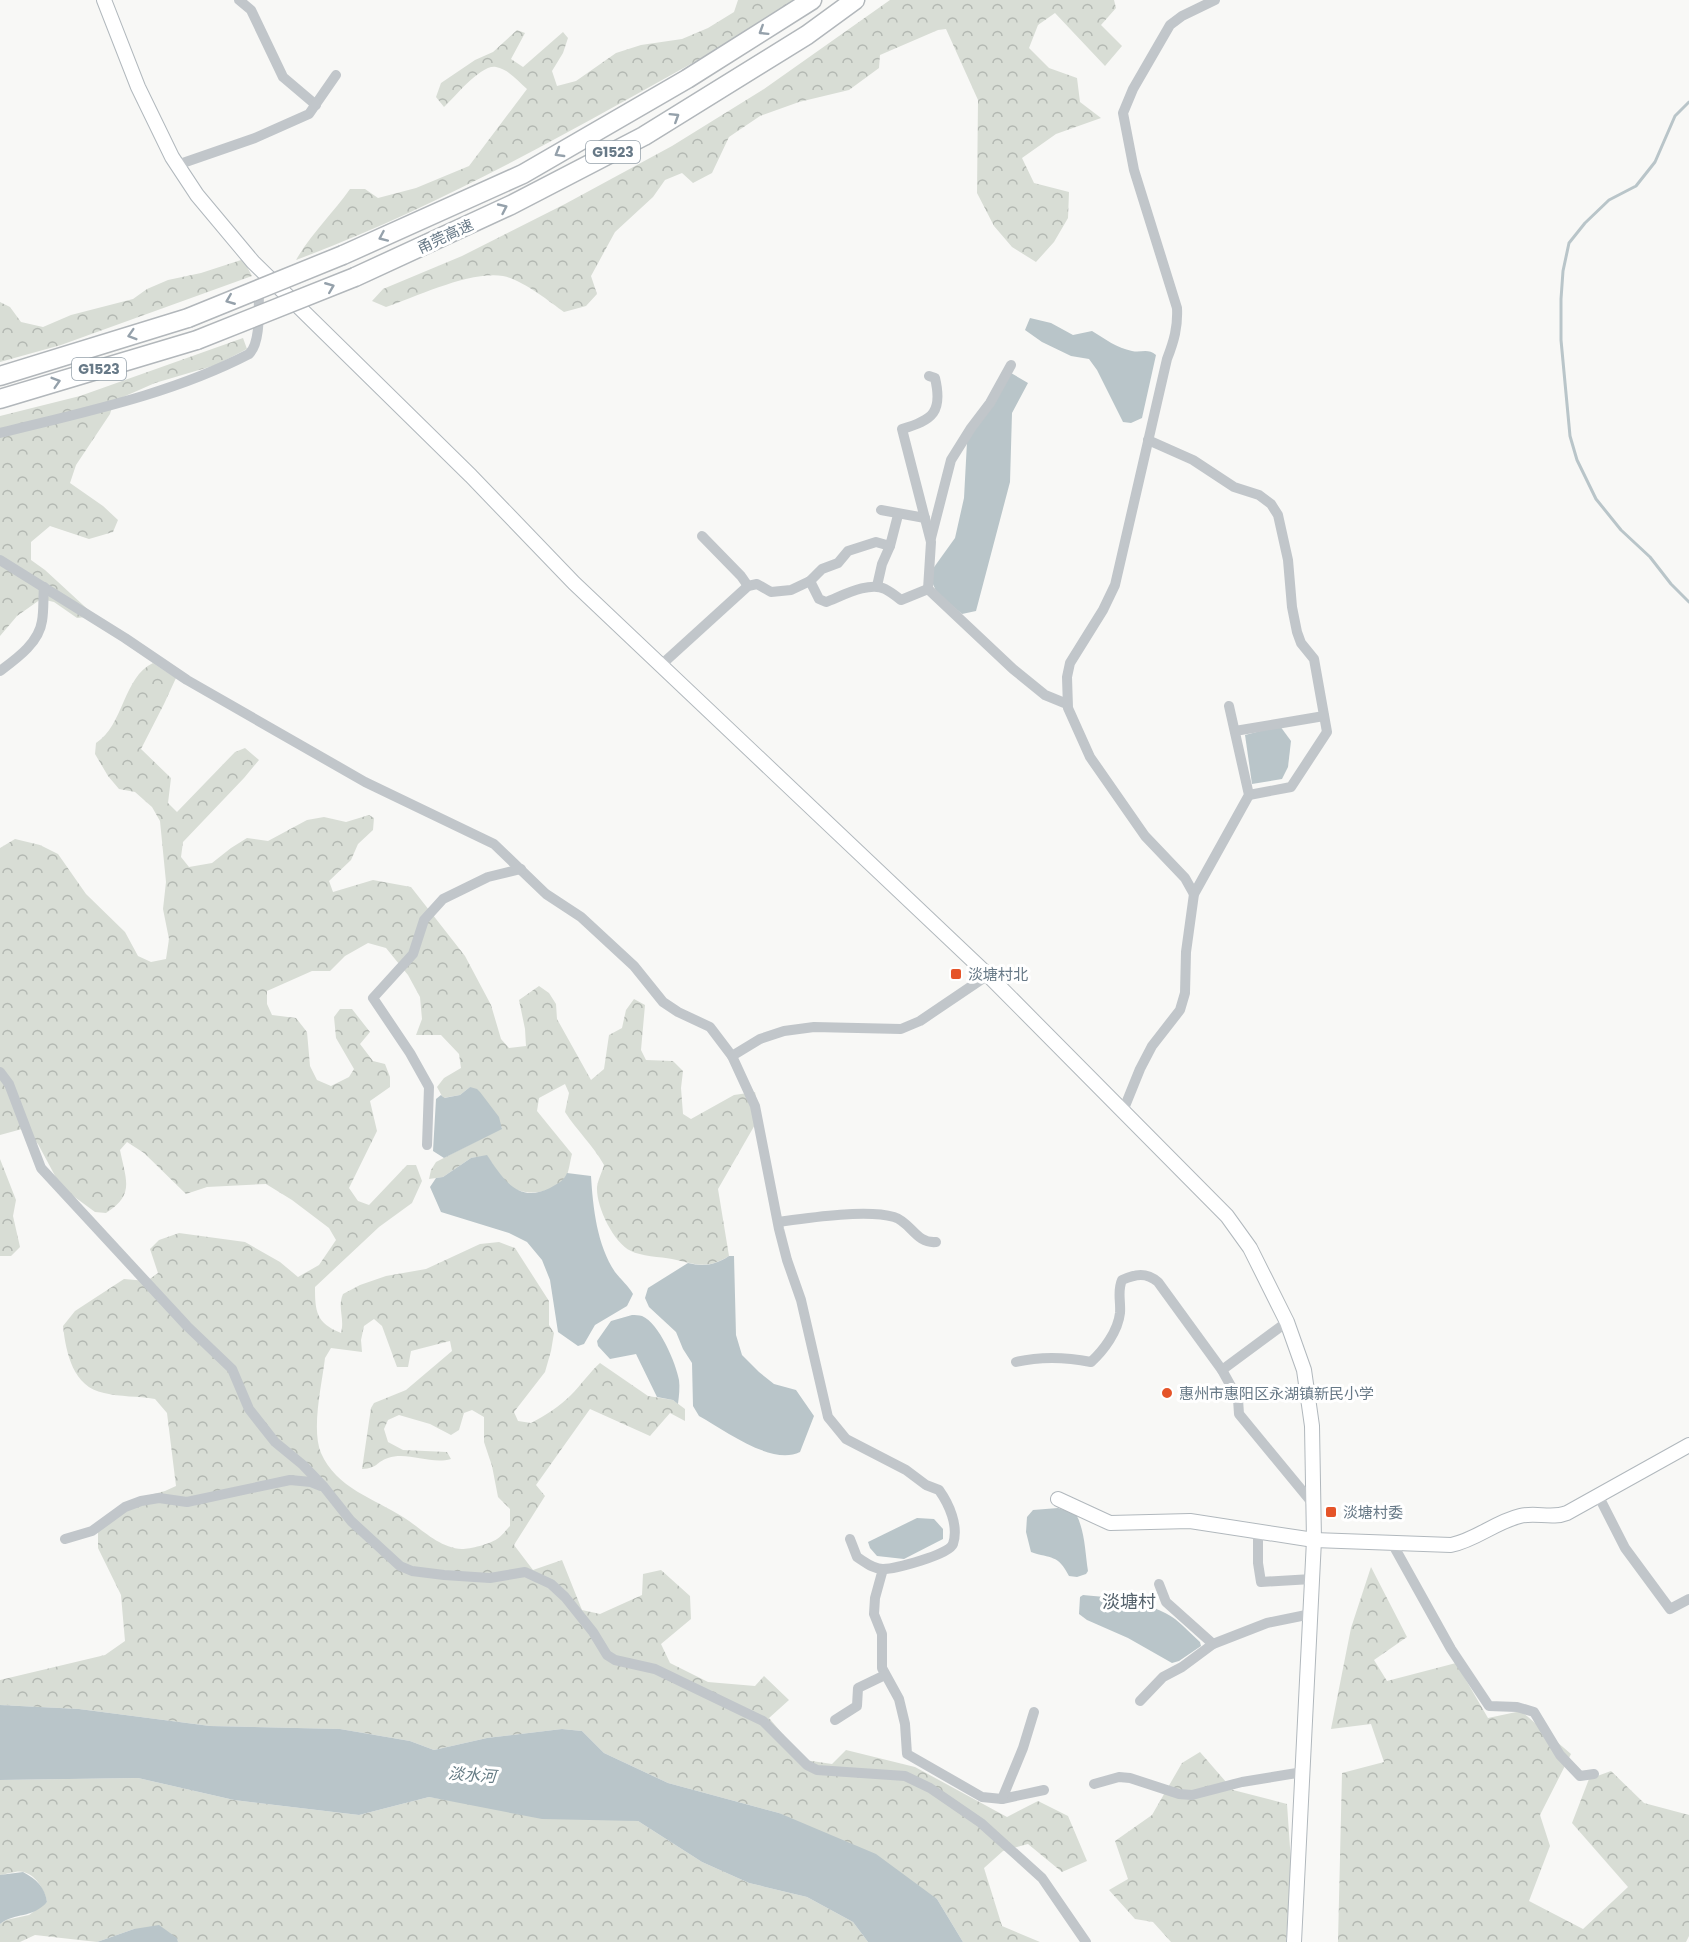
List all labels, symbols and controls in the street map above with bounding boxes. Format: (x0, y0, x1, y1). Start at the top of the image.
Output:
one-way arrow (758, 24, 769, 35)
one-way arrow (668, 113, 679, 124)
road number: G1523 (586, 141, 640, 163)
one-way arrow (555, 146, 565, 157)
one-way arrow (497, 204, 508, 216)
street label: 甬莞高速 (413, 214, 477, 258)
one-way arrow (379, 229, 390, 241)
one-way arrow (324, 282, 335, 294)
one-way arrow (226, 293, 236, 306)
one-way arrow (127, 328, 138, 340)
road number: G1523 (72, 358, 126, 380)
one-way arrow (50, 377, 61, 389)
place label: 淡塘村北 (968, 964, 1028, 985)
marker: 淡塘村北 (949, 967, 963, 981)
place label: 惠州市惠阳区永湖镇新民小学 (1179, 1383, 1374, 1404)
marker: 惠州市惠阳区永湖镇新民小学 (1160, 1386, 1174, 1400)
place label: 淡塘村委 (1343, 1502, 1403, 1523)
marker: 淡塘村委 (1324, 1505, 1338, 1519)
district label: 淡塘村 (1102, 1589, 1156, 1614)
water label: 淡水河 (447, 1762, 500, 1788)

